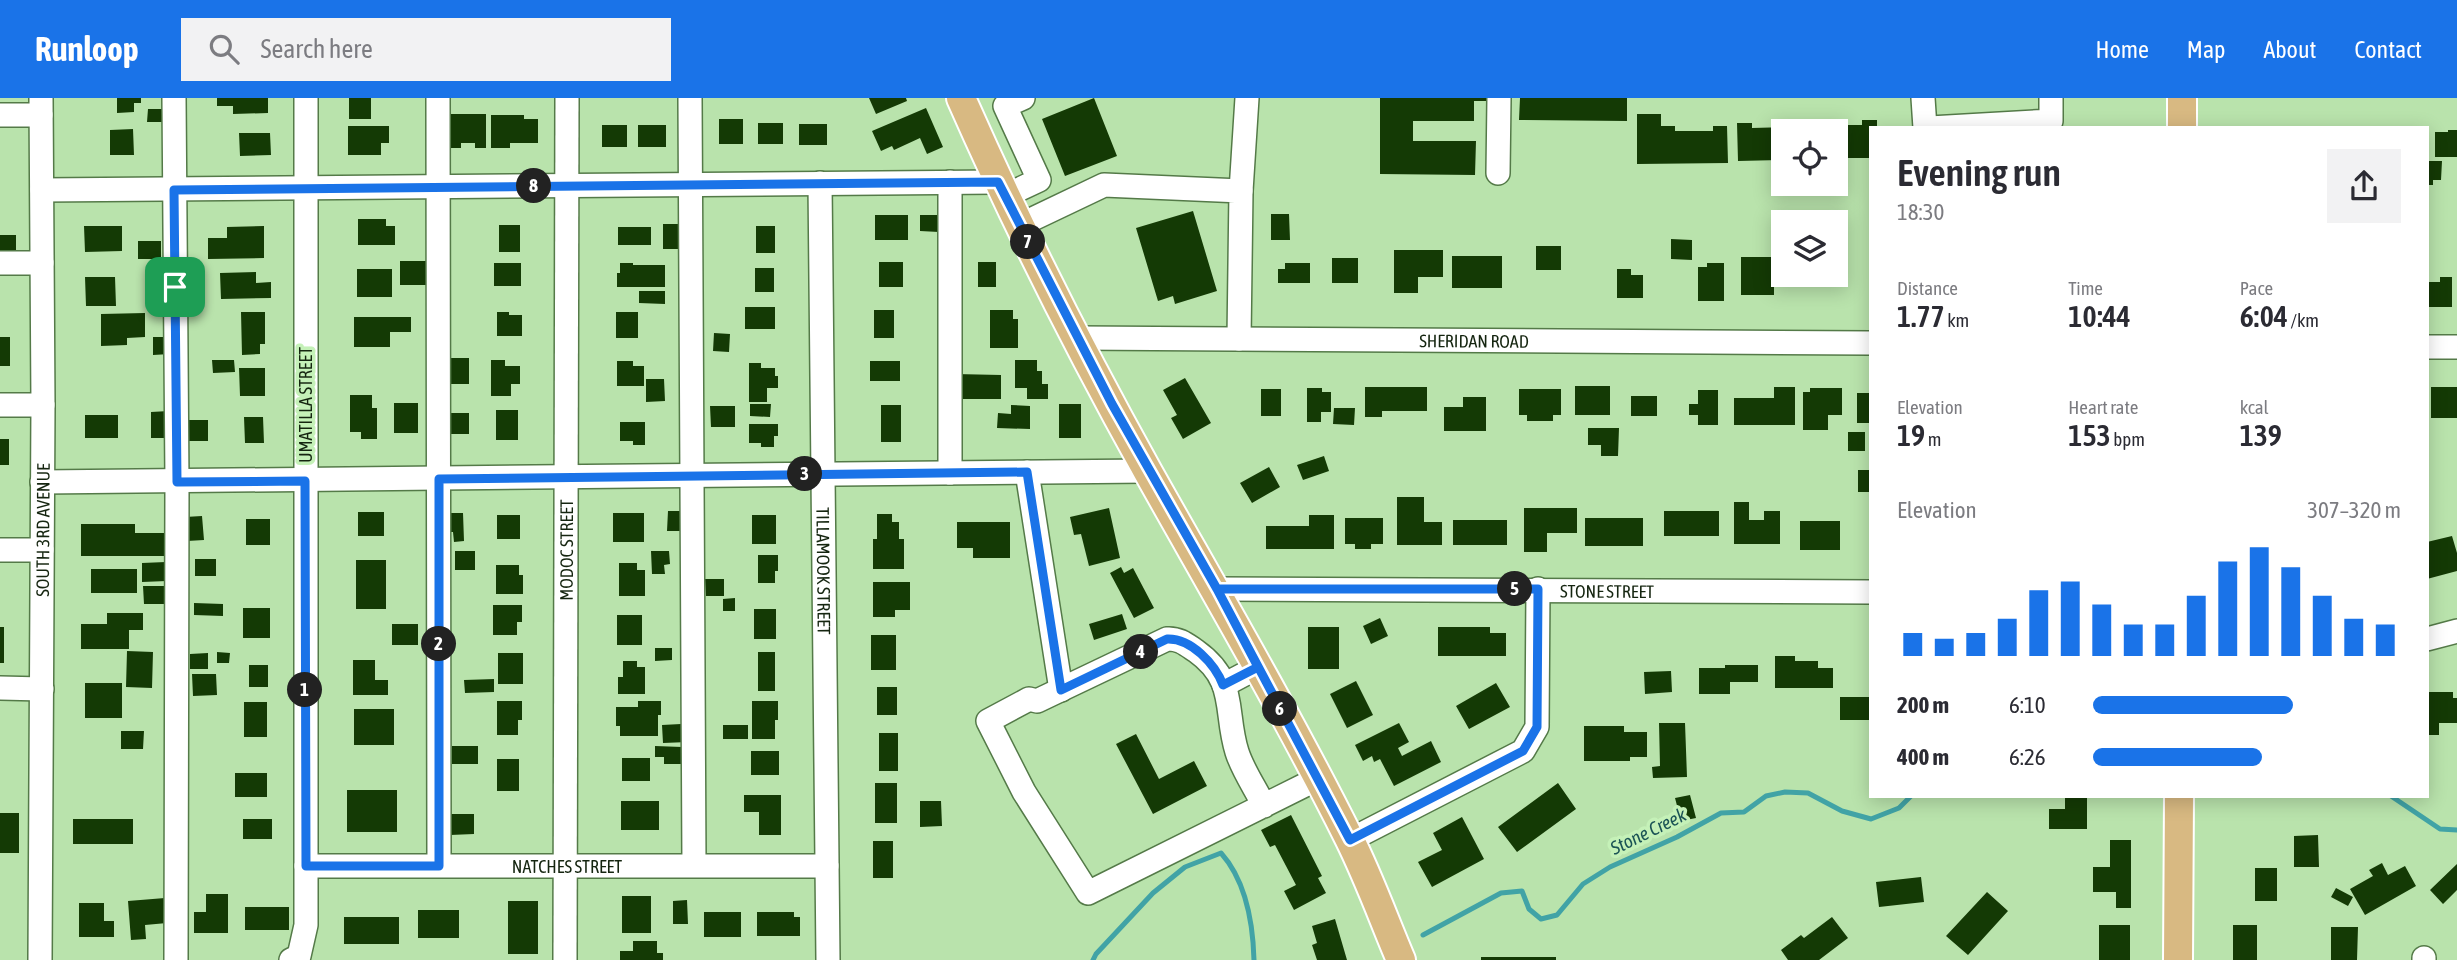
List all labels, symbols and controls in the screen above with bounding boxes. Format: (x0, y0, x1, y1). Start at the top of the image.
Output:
search box (181, 18, 671, 81)
text: Runloop (35, 30, 139, 68)
icon: search (205, 30, 243, 68)
text: Search here (261, 34, 373, 64)
text: Home (2095, 36, 2149, 63)
text: Map (2187, 36, 2225, 63)
text: About (2263, 36, 2316, 63)
text: Contact (2354, 36, 2422, 63)
map controls (1771, 119, 1848, 287)
button: locate (1771, 119, 1848, 196)
button: share (2327, 149, 2401, 223)
text: Evening run (1897, 151, 2061, 194)
pin: 8 (516, 168, 552, 204)
text: 8 (529, 174, 538, 196)
text: 18:30 (1897, 199, 1944, 225)
button: layers (1771, 210, 1848, 287)
pin: 7 (1010, 225, 1046, 260)
text: 7 (1023, 230, 1032, 252)
pin (145, 257, 205, 317)
icon: arrive (156, 268, 194, 306)
text: Distance (1897, 277, 1958, 299)
text: Time (2068, 277, 2103, 299)
text: Pace (2240, 277, 2273, 299)
text: 1.77 (1897, 299, 1945, 333)
text: 10:44 (2068, 299, 2131, 333)
text: 6:04 (2240, 299, 2288, 333)
text: km (1945, 309, 1969, 331)
text: /km (2288, 309, 2319, 331)
street label: SHERIDAN ROAD (1419, 330, 1529, 351)
street label: UMATILLA STREET (295, 347, 316, 463)
text: Elevation (1897, 396, 1963, 418)
text: Heart rate (2068, 396, 2138, 418)
text: kcal (2240, 396, 2269, 418)
text: 19 (1897, 418, 1925, 452)
text: 153 (2068, 418, 2111, 452)
text: 139 (2240, 418, 2282, 452)
text: m (1925, 428, 1942, 450)
text: bpm (2111, 428, 2145, 450)
pin: 3 (788, 456, 822, 492)
text: 3 (800, 462, 809, 484)
street label: SOUTH 3RD AVENUE (31, 463, 53, 597)
text: Elevation (1897, 497, 1977, 523)
text: 307–320 m (2307, 497, 2401, 523)
street label: MODOC STREET (555, 499, 577, 601)
street label: TILLAMOOK STREET (813, 507, 835, 635)
pin: 5 (1498, 572, 1532, 606)
text: 5 (1510, 577, 1519, 599)
street label: STONE STREET (1560, 580, 1654, 602)
pin: 2 (422, 626, 457, 662)
text: 2 (434, 632, 443, 654)
pin: 4 (1124, 634, 1158, 670)
text: 4 (1136, 640, 1145, 662)
pin: 1 (288, 672, 322, 708)
text: 1 (300, 678, 309, 700)
pin: 6 (1262, 692, 1298, 726)
text: 200 m (1897, 692, 1949, 718)
text: 6:10 (2009, 692, 2046, 718)
text: 6 (1275, 697, 1284, 719)
text: 400 m (1897, 744, 1949, 770)
text: 6:26 (2009, 744, 2046, 770)
water label: Stone Creek (1606, 803, 1690, 859)
street label: NATCHES STREET (512, 856, 622, 877)

